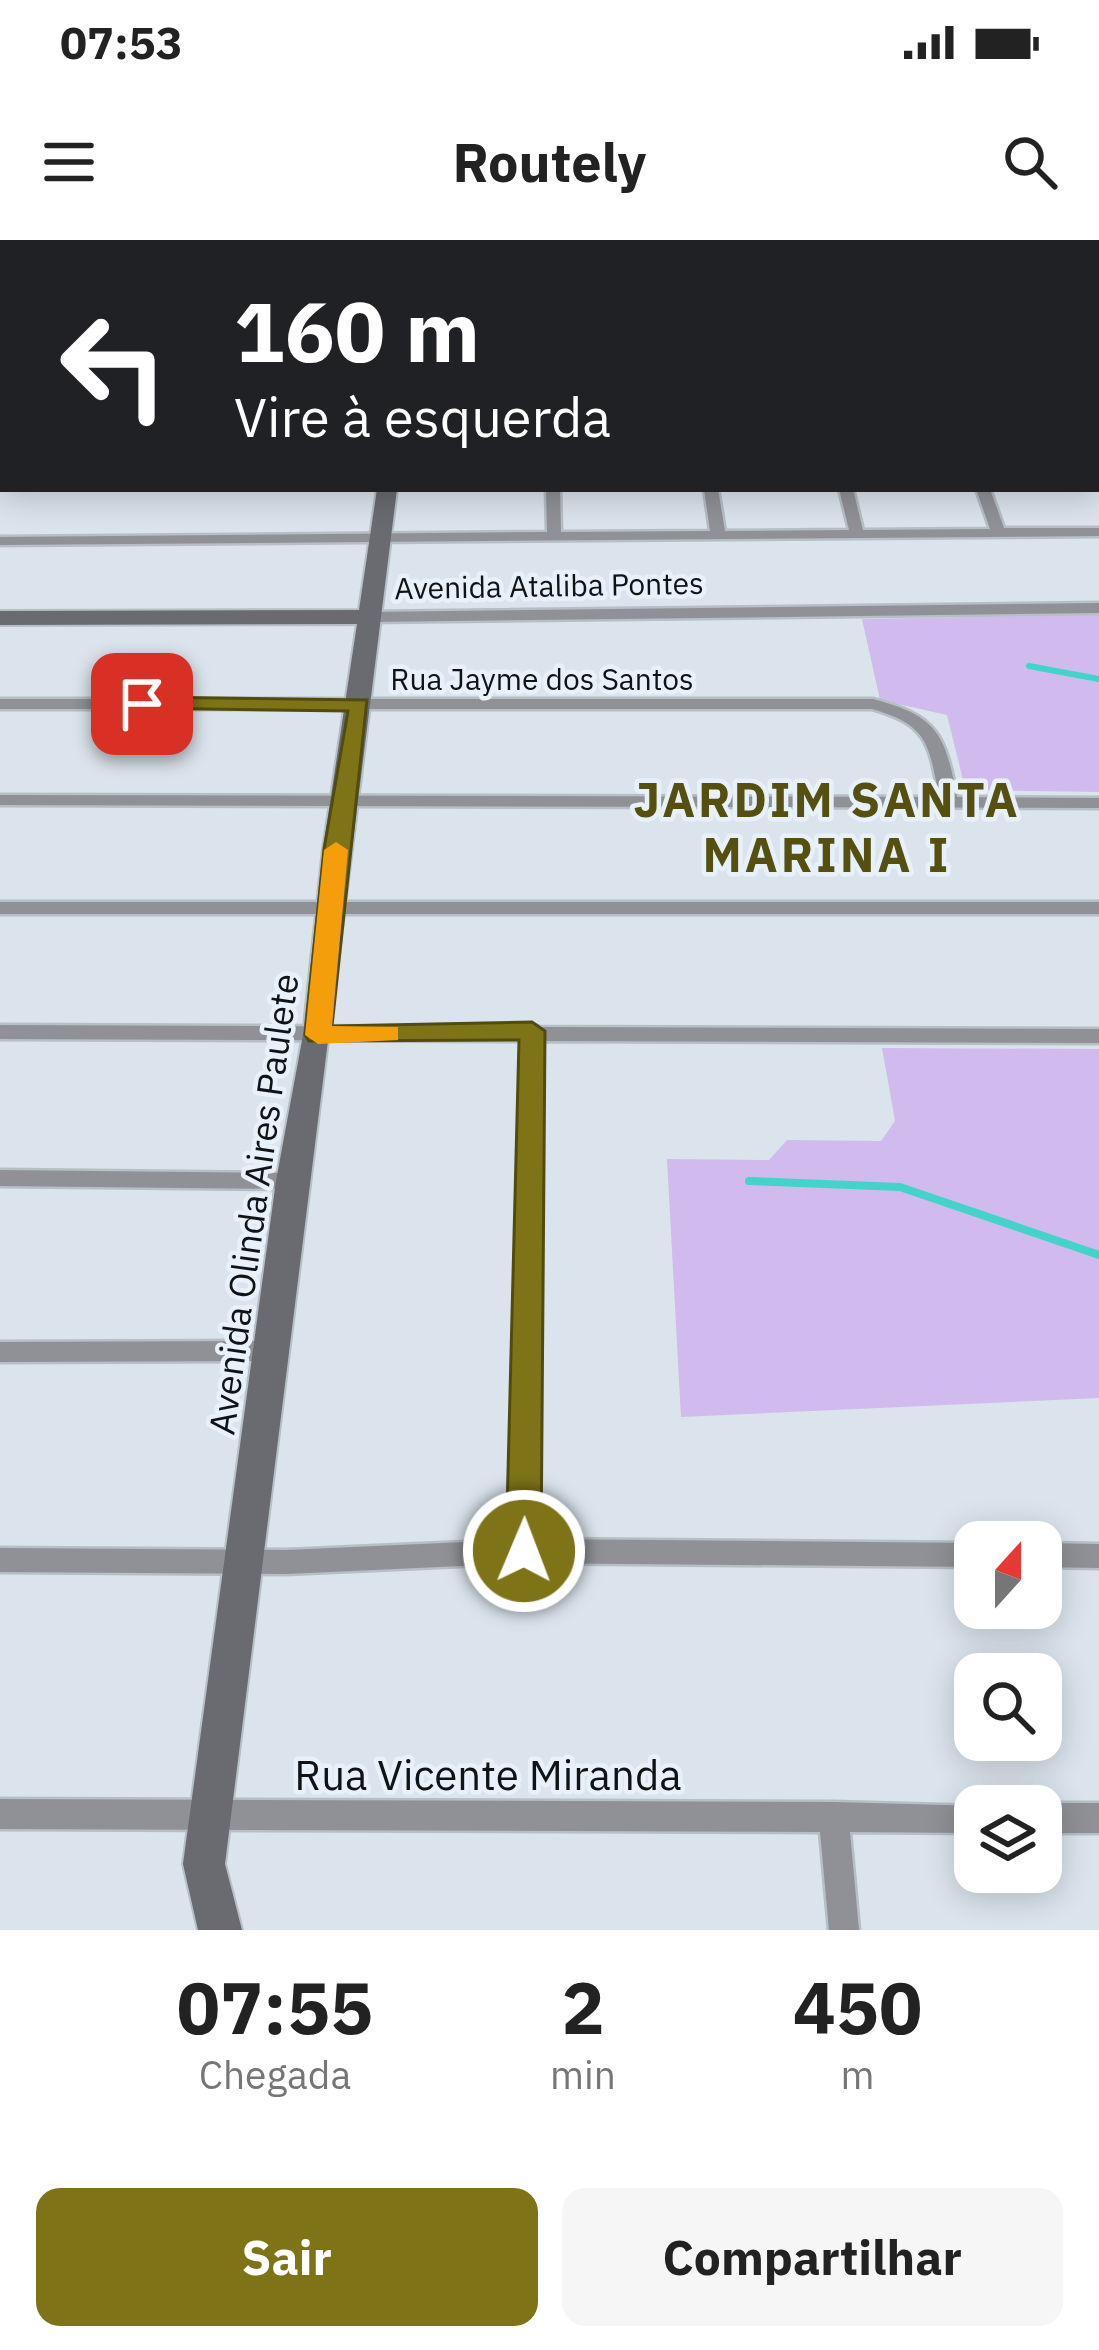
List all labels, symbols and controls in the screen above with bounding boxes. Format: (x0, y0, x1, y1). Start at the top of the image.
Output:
text: 07:53 (60, 13, 183, 71)
text: Routely (453, 127, 646, 197)
icon: menu (36, 129, 102, 195)
icon: search (997, 129, 1063, 195)
text: 160 m (234, 276, 480, 385)
icon: left (36, 288, 192, 444)
text: Vire à esquerda (234, 382, 611, 452)
street label: Avenida Ataliba Pontes (394, 563, 704, 607)
pin (91, 653, 193, 755)
street label: Rua Jayme dos Santos (390, 659, 694, 698)
icon: arrive (109, 671, 175, 737)
district label: JARDIM SANTA MARINA I (633, 768, 1021, 885)
street label: Avenida Olinda Aires Paulete (197, 971, 309, 1437)
position arrow (461, 1488, 587, 1614)
north arrow (954, 1521, 1062, 1629)
map controls (954, 1521, 1062, 1893)
button: search (954, 1653, 1062, 1761)
street label: Rua Vicente Miranda (294, 1747, 682, 1802)
button: layers (954, 1785, 1062, 1893)
text: 07:55 (177, 1960, 373, 2054)
text: 2 (561, 1960, 605, 2054)
text: 450 (793, 1960, 922, 2054)
text: Chegada (199, 2049, 351, 2100)
text: min (550, 2049, 616, 2100)
text: m (840, 2049, 875, 2100)
button: Sair (36, 2188, 538, 2326)
button: Compartilhar (562, 2188, 1063, 2326)

